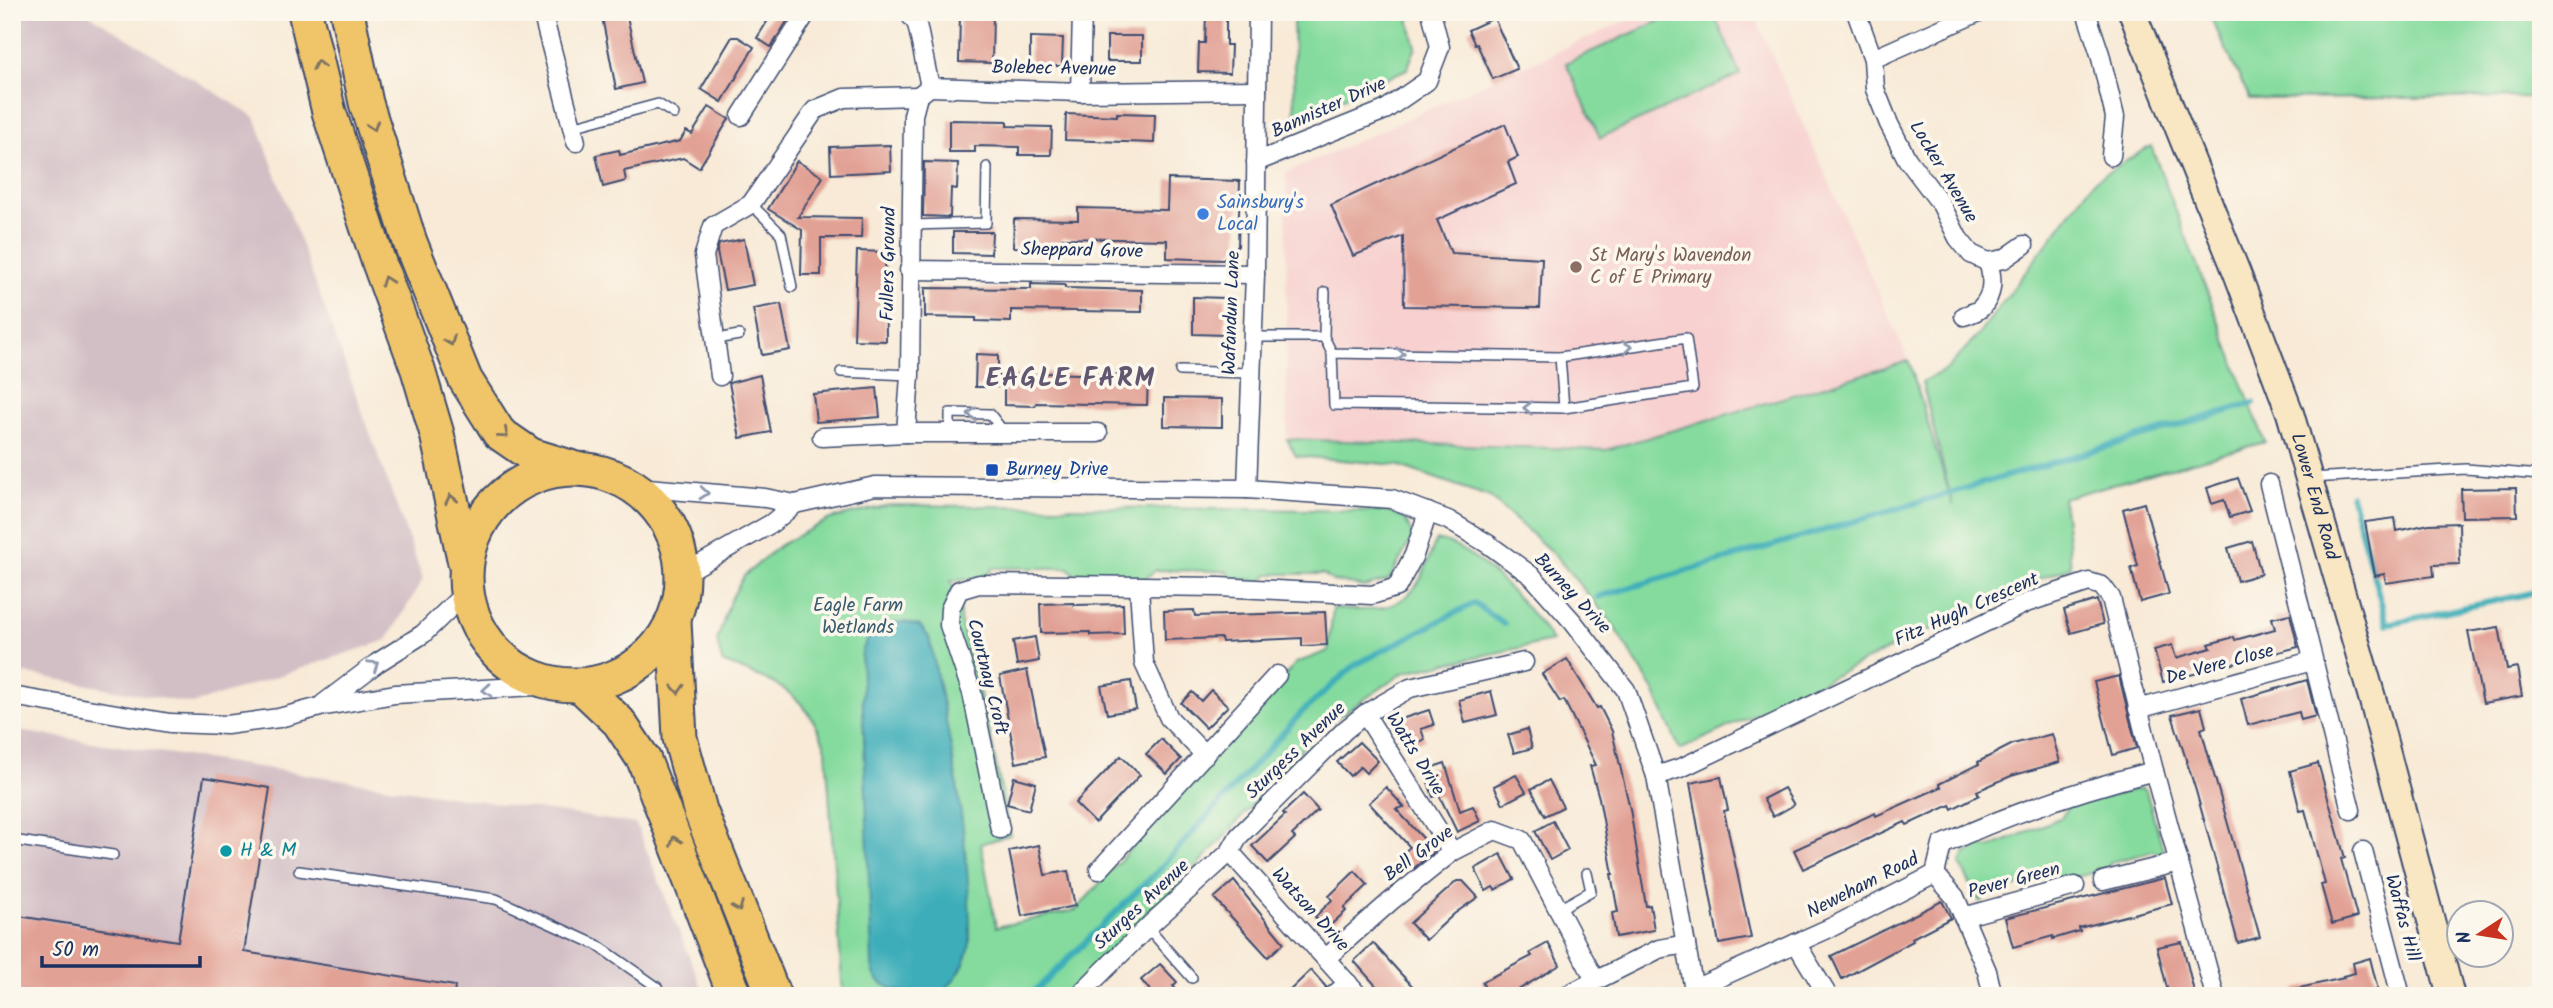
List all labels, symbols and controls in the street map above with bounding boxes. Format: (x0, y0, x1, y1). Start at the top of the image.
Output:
street label: Bolebec Avenue (992, 53, 1117, 85)
one-way arrow (311, 59, 326, 71)
street label: Bannister Drive (1267, 69, 1392, 147)
street label: Locker Avenue (1901, 115, 1986, 229)
one-way arrow (365, 120, 380, 132)
place label: Sainsbury's Local (1217, 188, 1304, 240)
street label: Fullers Ground (873, 206, 905, 321)
marker: Sainsbury's Local (1195, 206, 1211, 222)
street label: Sheppard Grove (1021, 235, 1144, 267)
place label: St Mary's Wavendon C of E Primary (1590, 241, 1751, 293)
street label: Wafandun Lane (1215, 250, 1249, 376)
marker: St Mary's Wavendon C of E Primary (1568, 259, 1584, 275)
one-way arrow (380, 276, 394, 288)
one-way arrow (441, 334, 455, 346)
one-way arrow (1621, 339, 1633, 354)
one-way arrow (1395, 346, 1406, 362)
district label: EAGLE FARM (986, 358, 1156, 400)
one-way arrow (1522, 400, 1533, 415)
one-way arrow (966, 406, 977, 422)
one-way arrow (496, 426, 509, 439)
street label: Lower End Road (2282, 430, 2347, 564)
place label: Burney Drive (1006, 455, 1109, 485)
marker: Burney Drive (984, 462, 1000, 478)
one-way arrow (699, 485, 710, 500)
one-way arrow (445, 493, 460, 505)
street label: Burney Drive (1526, 546, 1618, 642)
street label: Fitz Hugh Crescent (1890, 564, 2045, 655)
park label: Eagle Farm Wetlands (813, 591, 903, 643)
street label: Courtnay Croft (958, 616, 1016, 739)
street label: De Vere Close (2163, 636, 2278, 694)
one-way arrow (366, 661, 379, 673)
one-way arrow (481, 682, 492, 697)
one-way arrow (670, 684, 685, 695)
street label: Sturgess Avenue (1239, 695, 1354, 807)
street label: Watts Drive (1377, 706, 1453, 802)
street label: Bell Grove (1378, 818, 1461, 890)
one-way arrow (669, 835, 683, 847)
place label: H & M (240, 836, 296, 866)
marker: H & M (218, 843, 234, 859)
street label: Neweham Road (1802, 845, 1925, 927)
street label: Sturges Avenue (1087, 852, 1197, 958)
street label: Pever Green (1964, 854, 2064, 908)
street label: Watson Drive (1264, 861, 1357, 959)
street label: Waffas Hill (2376, 871, 2428, 965)
one-way arrow (730, 900, 744, 912)
north arrow (2444, 900, 2514, 970)
scale bar (42, 924, 200, 968)
text: N (2449, 928, 2481, 946)
text: 50 m (52, 934, 99, 967)

